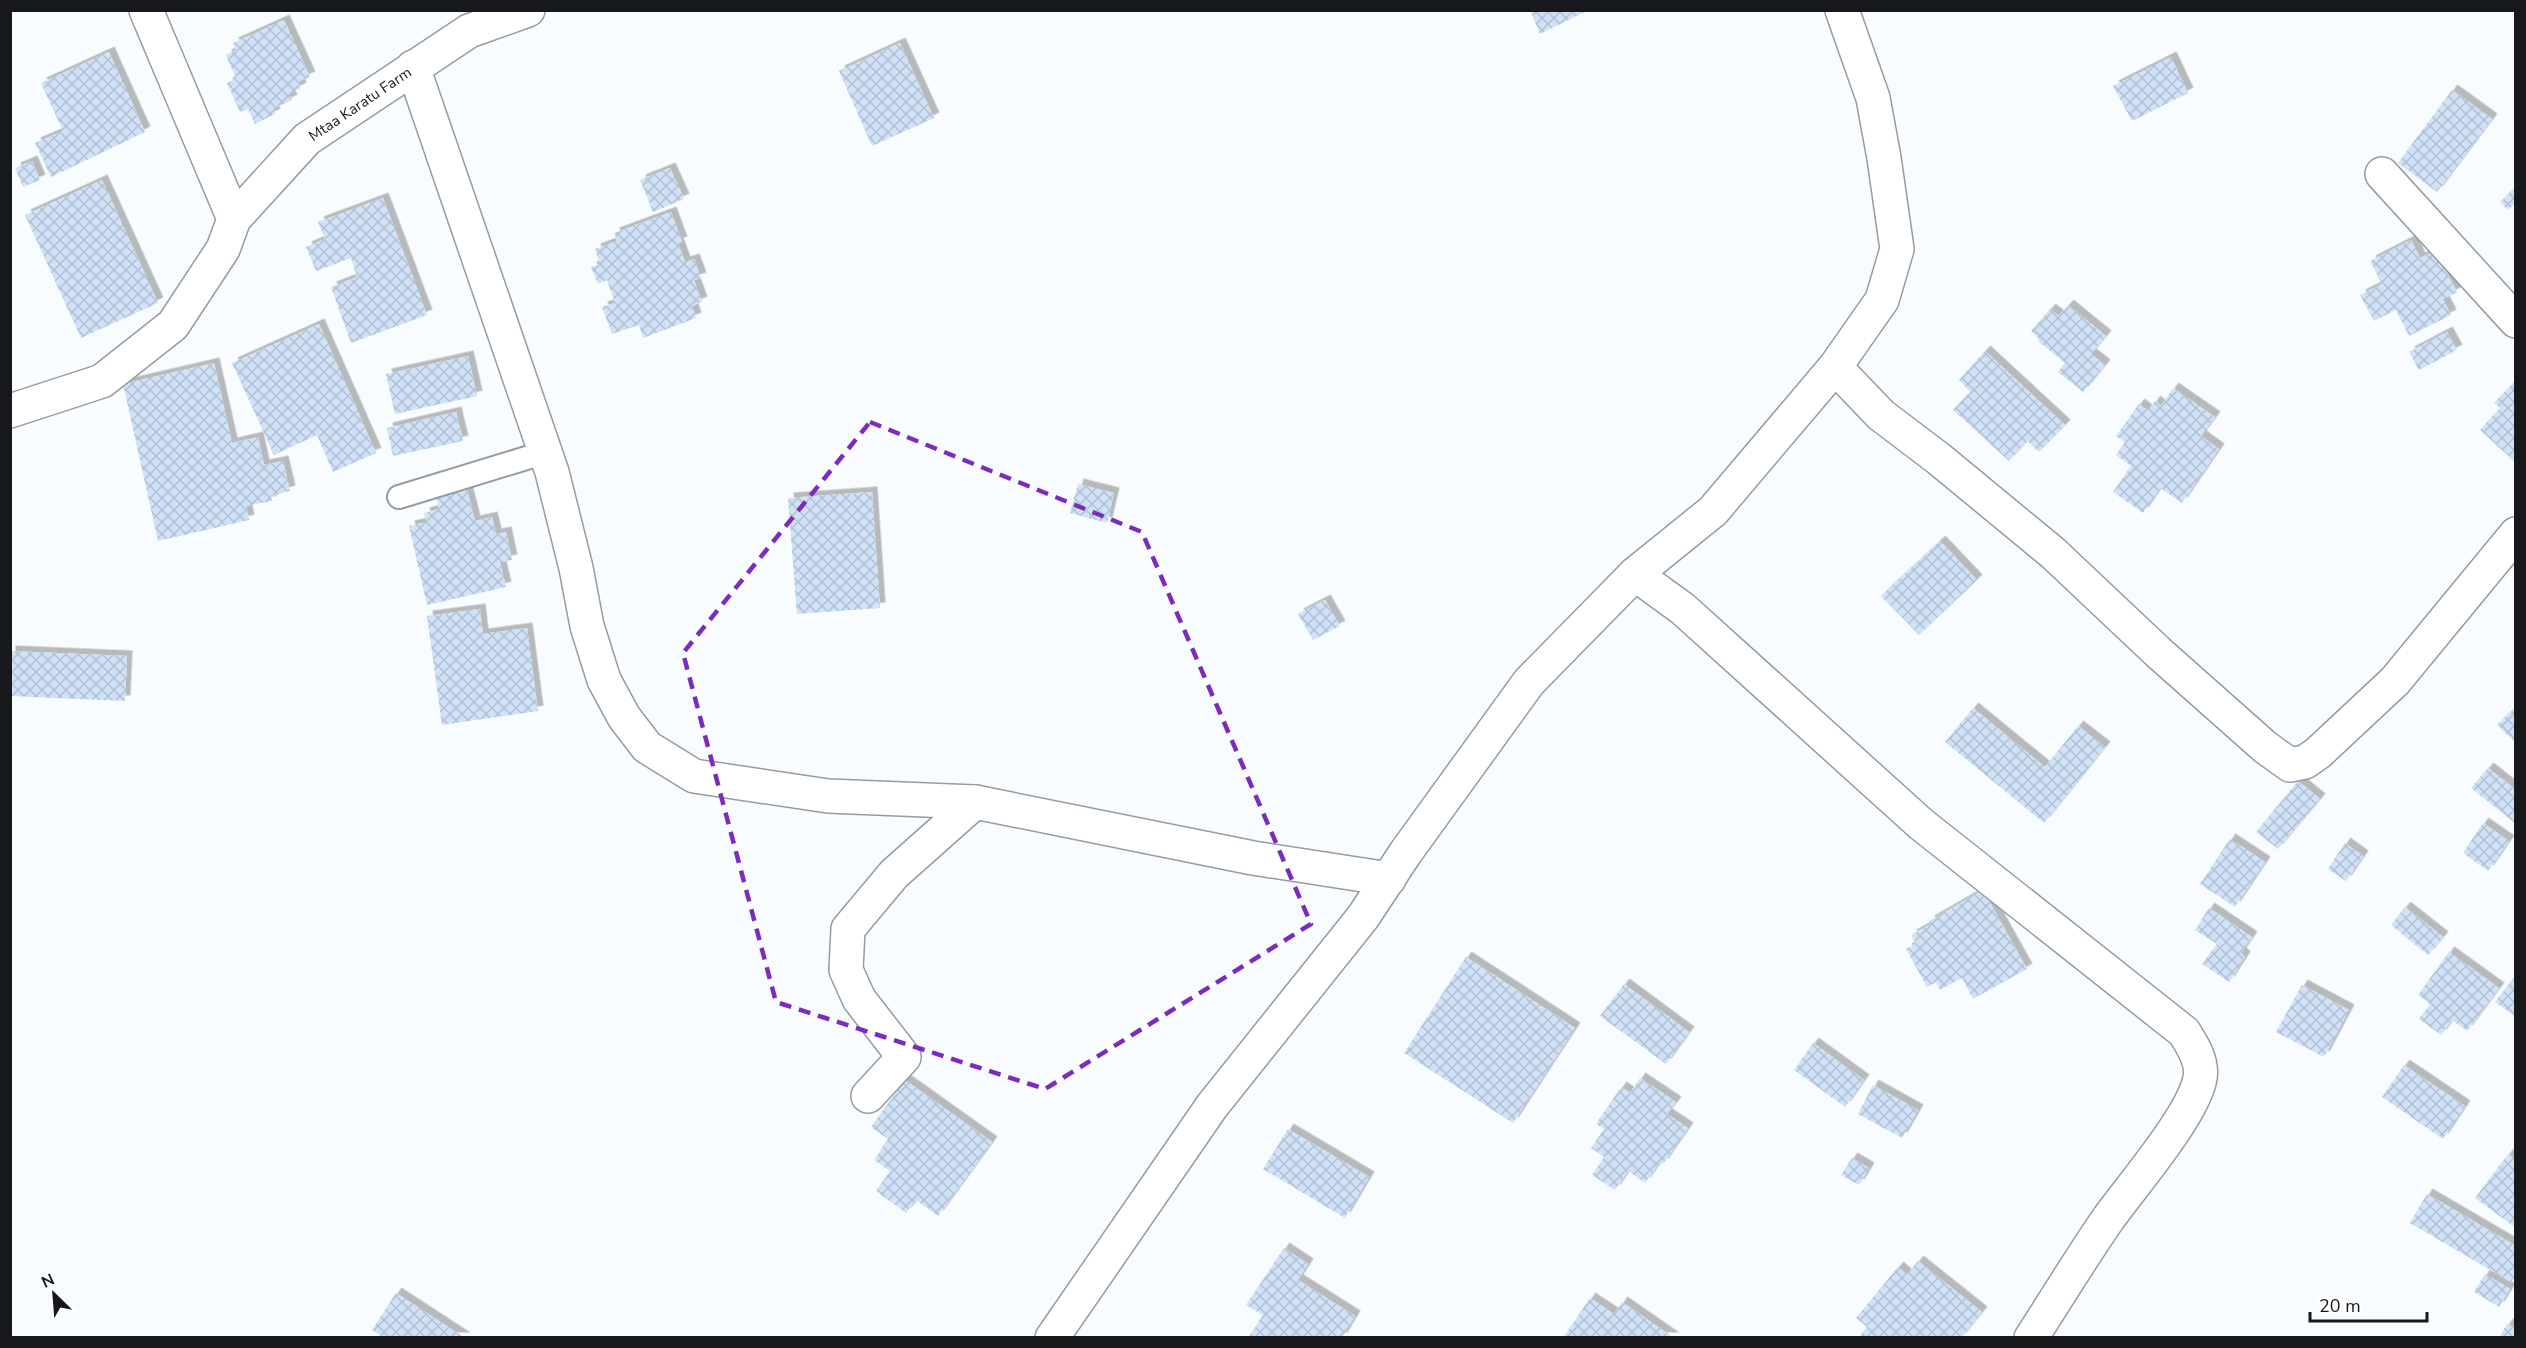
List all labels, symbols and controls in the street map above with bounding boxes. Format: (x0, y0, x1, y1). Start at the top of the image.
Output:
street label: Mtaa Karatu Farm (305, 62, 415, 146)
north arrow (24, 1264, 84, 1324)
text: N (38, 1269, 58, 1294)
scale bar (2310, 1285, 2427, 1323)
text: 20 m (2319, 1294, 2361, 1318)

